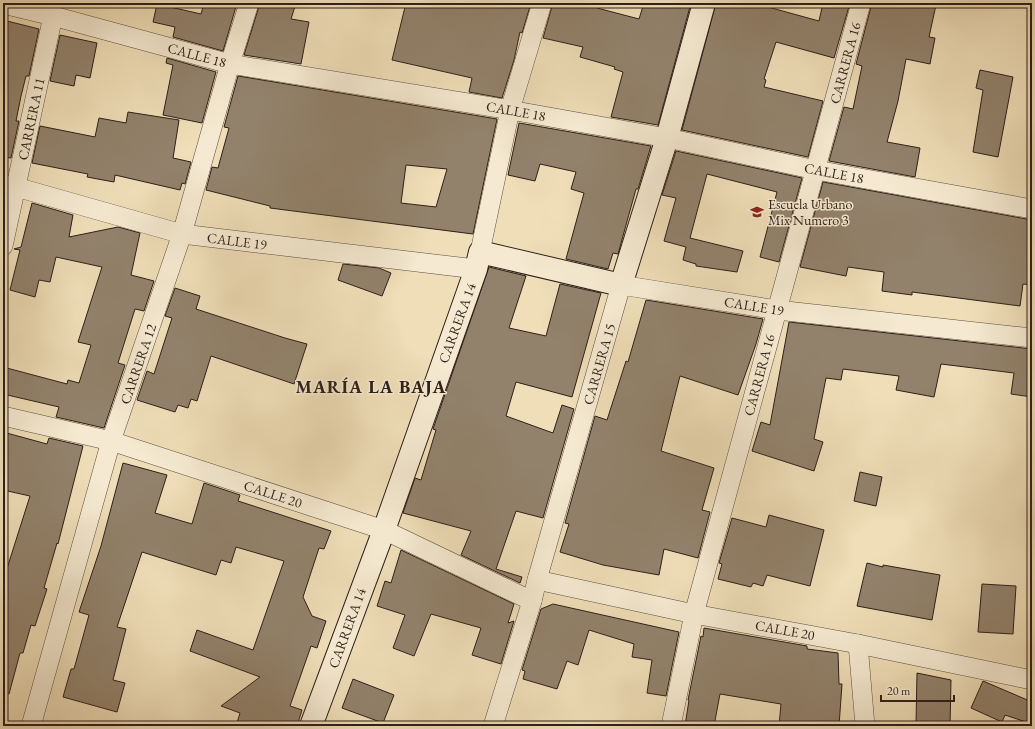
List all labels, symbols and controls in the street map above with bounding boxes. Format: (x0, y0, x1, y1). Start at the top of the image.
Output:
street label: CARRERA 16 (825, 20, 865, 106)
street label: CALLE 18 (166, 39, 229, 72)
street label: CARRERA 11 (13, 76, 49, 162)
street label: CALLE 18 (485, 97, 547, 125)
street label: CALLE 18 (803, 158, 865, 188)
place label: Escuela Urbano Mix Numero 3 (768, 195, 853, 229)
school or university icon: Escuela Urbano Mix Numero 3 (749, 204, 765, 220)
street label: CALLE 19 (206, 228, 268, 254)
street label: CARRERA 14 (434, 280, 480, 366)
street label: CALLE 19 (723, 292, 785, 320)
street label: CARRERA 12 (116, 321, 160, 407)
street label: CARRERA 15 (579, 321, 619, 407)
street label: CARRERA 16 (739, 332, 779, 418)
district label: MARÍA LA BAJA (295, 375, 447, 398)
street label: CALLE 20 (242, 476, 305, 512)
street label: CARRERA 14 (324, 585, 370, 671)
street label: CALLE 20 (754, 616, 816, 644)
scale bar (881, 677, 954, 703)
text: 20 m (887, 683, 911, 699)

